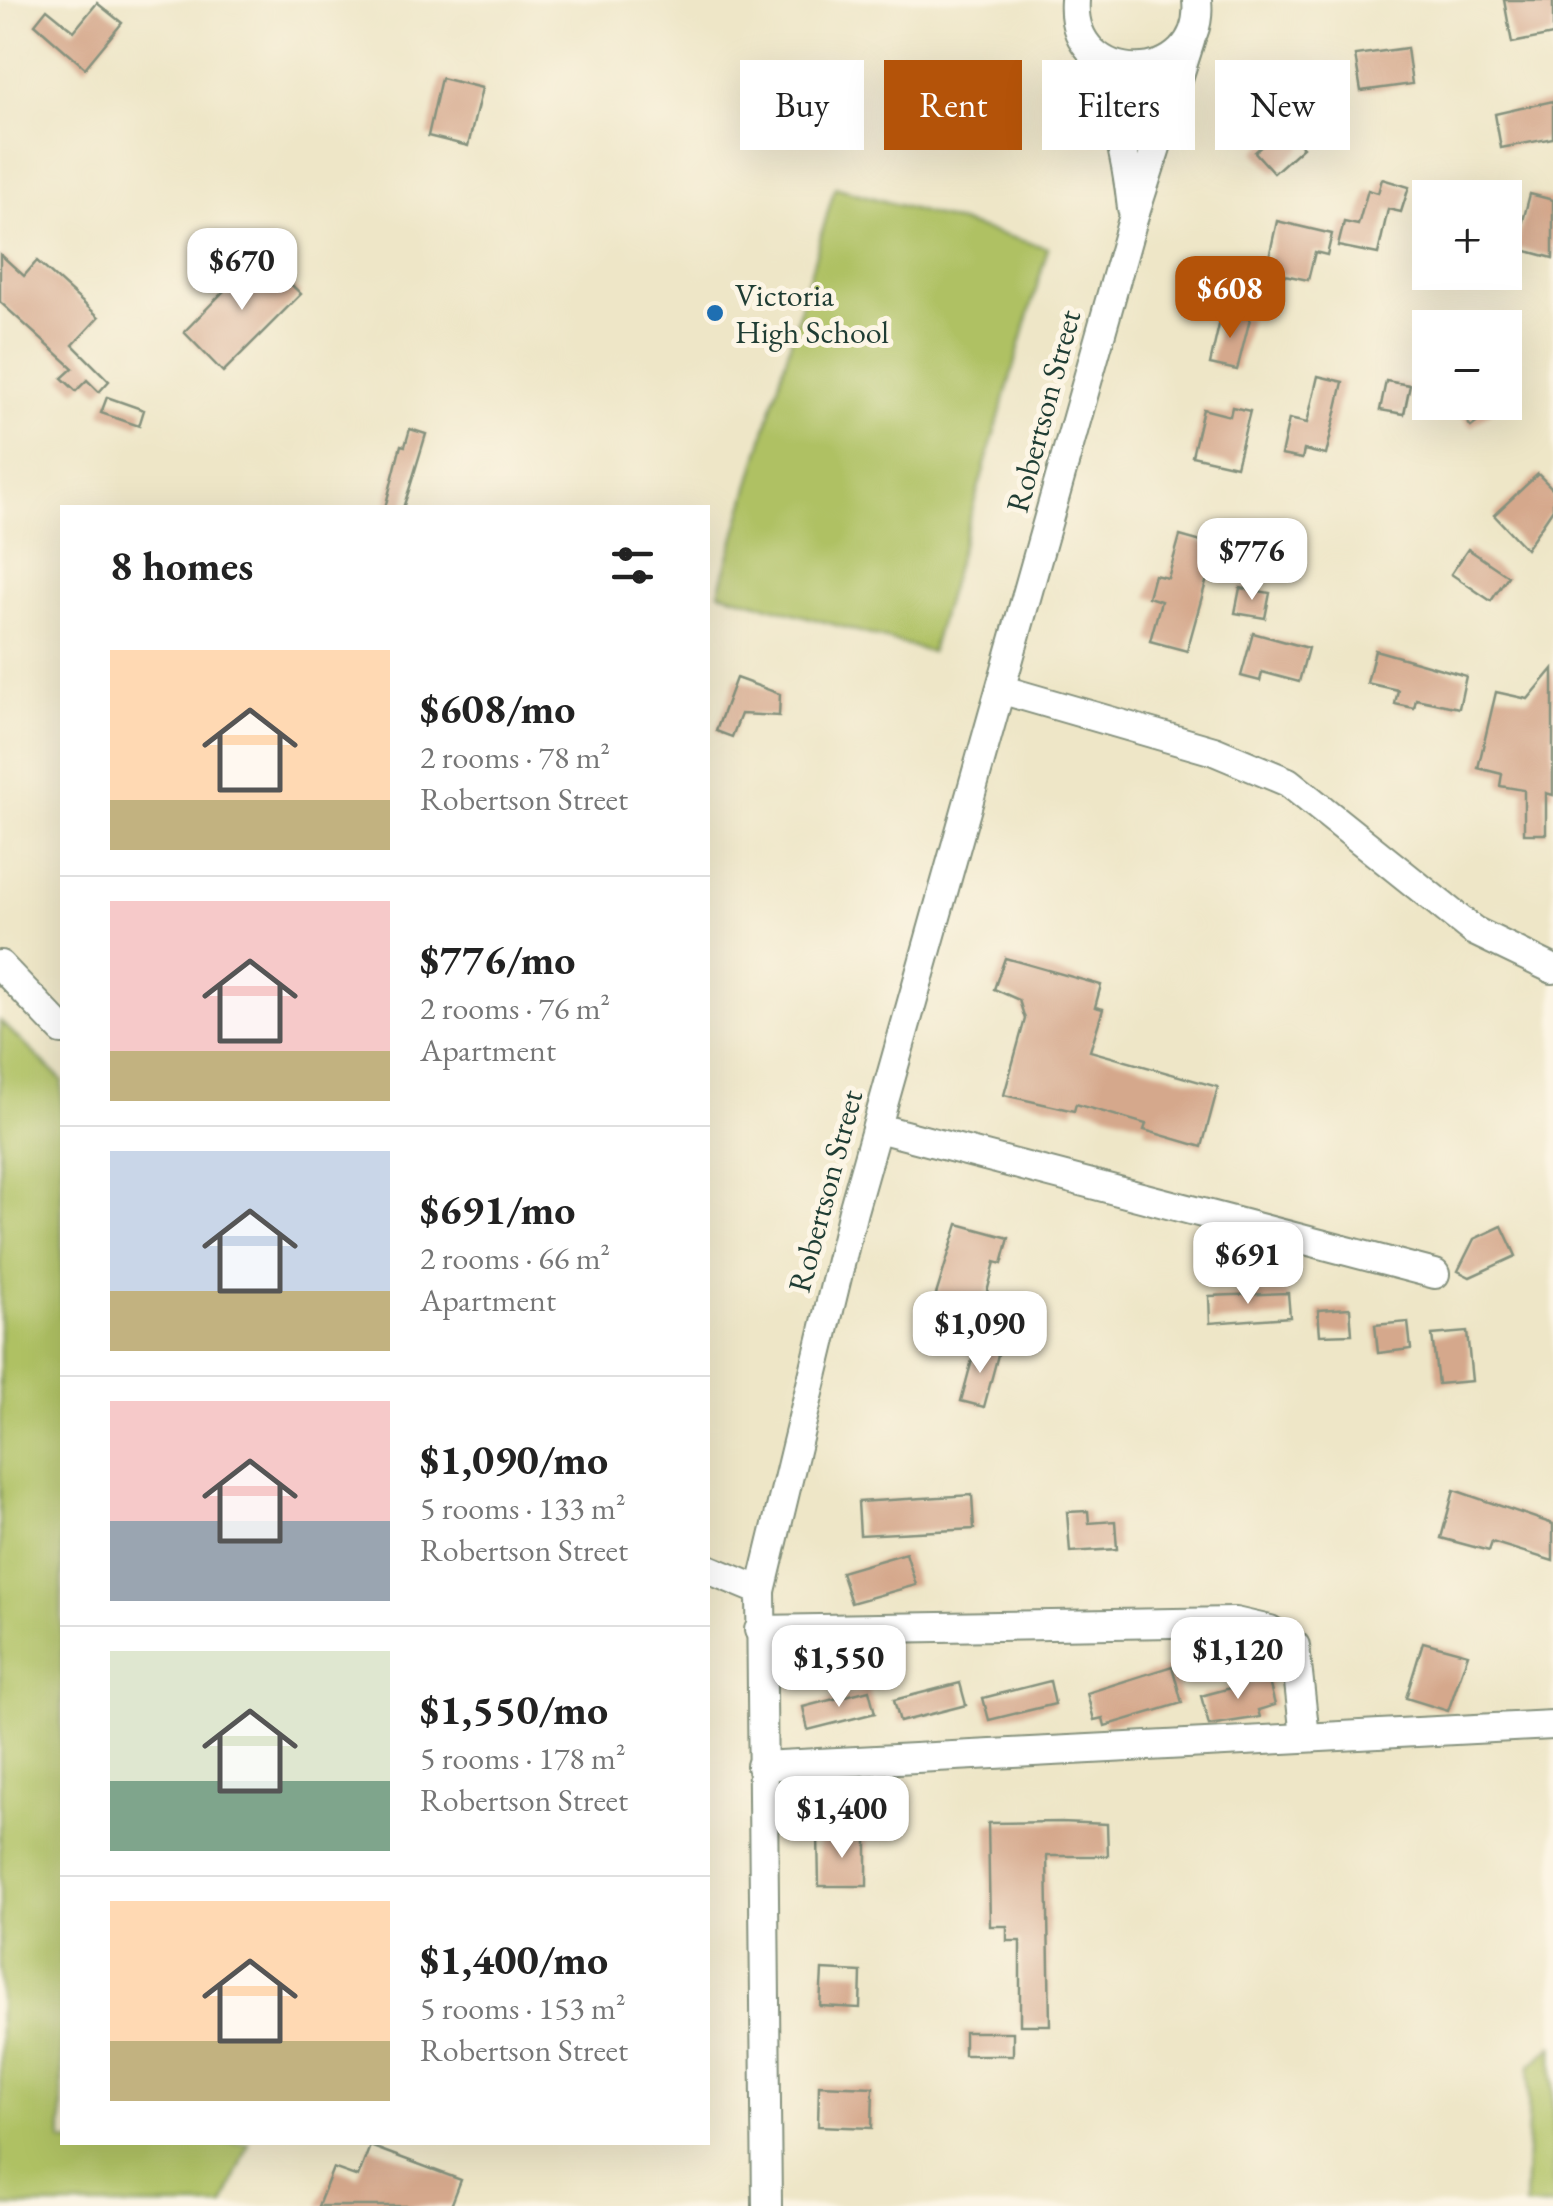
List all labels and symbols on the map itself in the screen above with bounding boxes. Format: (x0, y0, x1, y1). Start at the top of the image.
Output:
pin: $670 (183, 228, 301, 313)
pin: $608 (1171, 256, 1289, 341)
place label: Victoria High School (735, 274, 889, 353)
marker: Victoria High School (704, 302, 726, 324)
street label: Robertson Street (996, 305, 1090, 517)
pin: $776 (1193, 518, 1311, 603)
street label: Robertson Street (778, 1085, 872, 1297)
pin: $691 (1189, 1222, 1307, 1307)
pin: $1,090 (899, 1291, 1061, 1376)
pin: $1,120 (1157, 1617, 1319, 1702)
pin: $1,550 (758, 1625, 920, 1710)
pin: $1,400 (761, 1776, 923, 1861)

